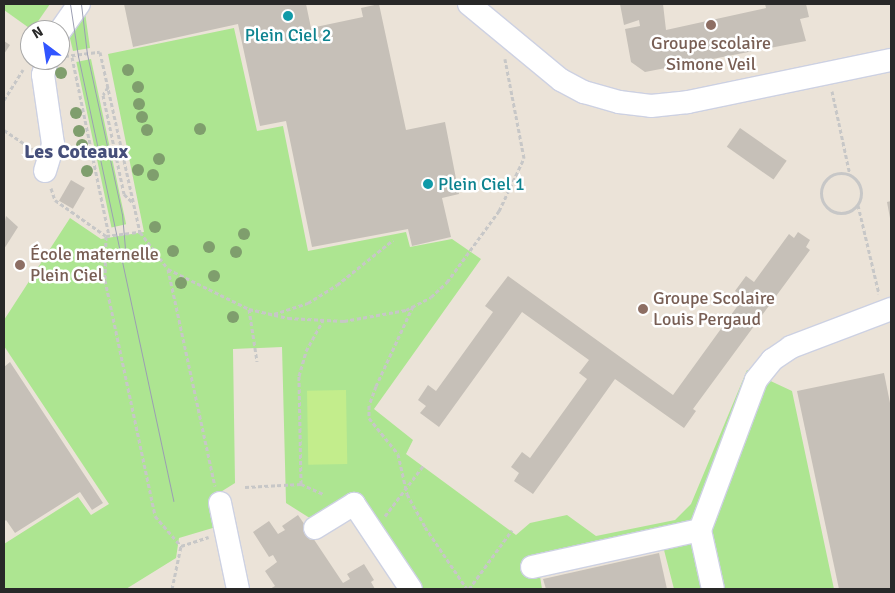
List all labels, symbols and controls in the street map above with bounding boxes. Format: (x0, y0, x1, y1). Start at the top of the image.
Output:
marker: Plein Ciel 2 (282, 10, 294, 22)
marker: Groupe scolaire Simone Veil (705, 19, 717, 31)
north arrow (20, 20, 70, 70)
text: N (29, 23, 46, 42)
place label: Plein Ciel 2 (245, 24, 331, 46)
place label: Groupe scolaire Simone Veil (651, 33, 771, 76)
district label: Les Coteaux (24, 139, 128, 163)
place label: Plein Ciel 1 (438, 173, 525, 195)
marker: Plein Ciel 1 (422, 178, 434, 190)
place label: École maternelle Plein Ciel (30, 244, 159, 286)
marker: École maternelle Plein Ciel (14, 259, 26, 271)
place label: Groupe Scolaire Louis Pergaud (653, 288, 775, 330)
marker: Groupe Scolaire Louis Pergaud (637, 303, 649, 315)

